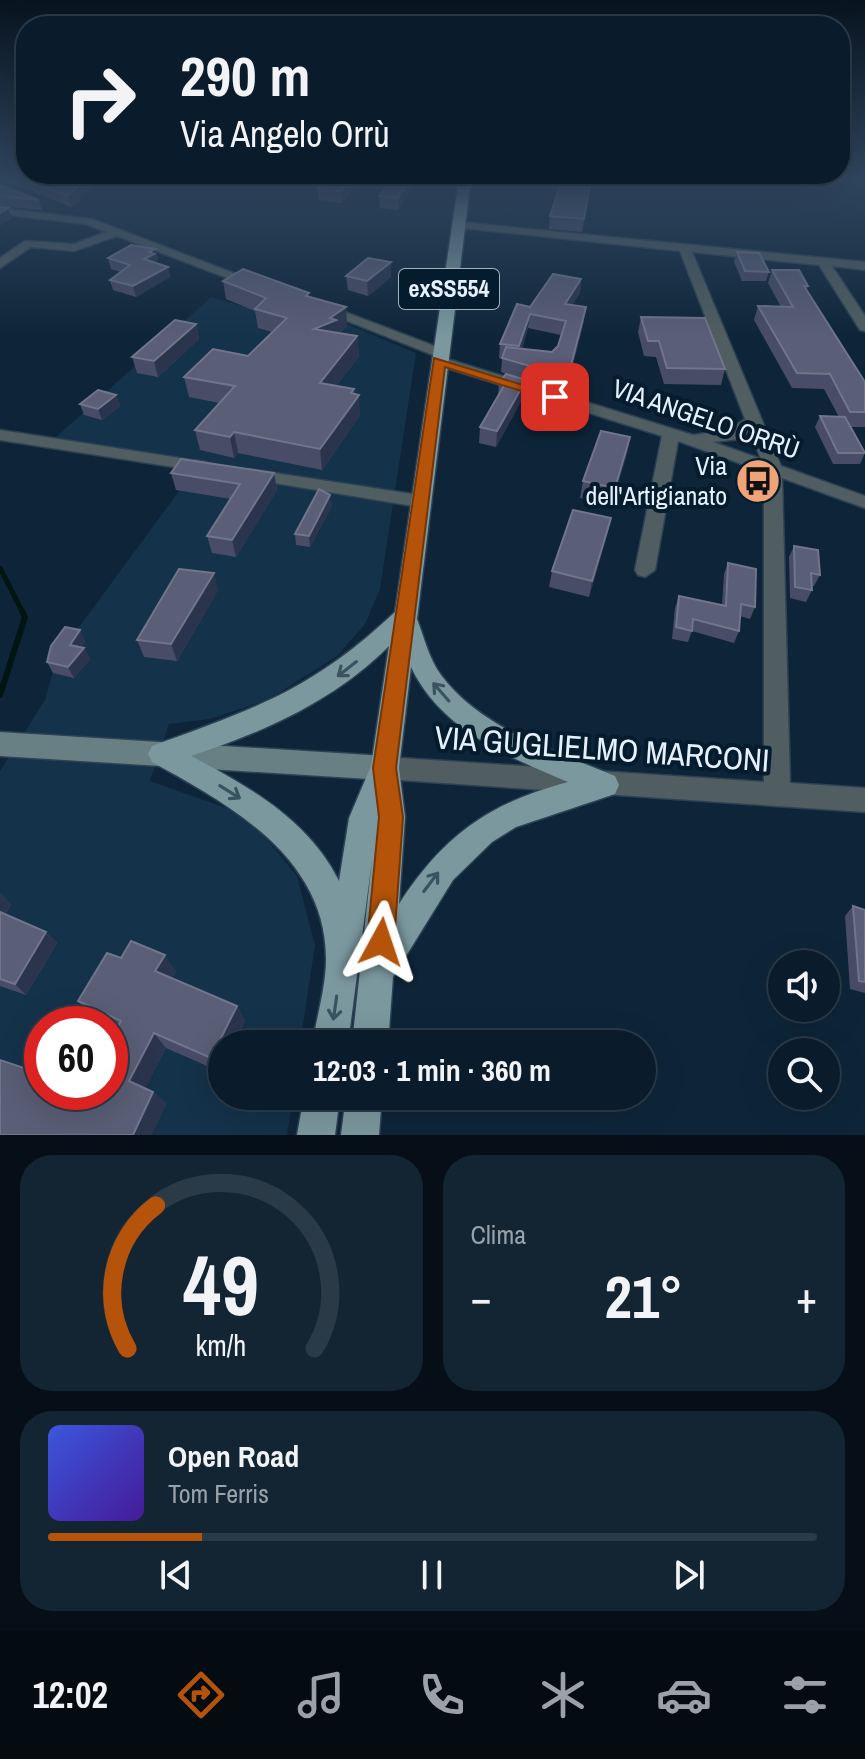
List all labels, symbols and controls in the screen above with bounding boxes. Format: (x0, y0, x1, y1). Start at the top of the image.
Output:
text: 290 m (180, 38, 310, 113)
icon: right (48, 48, 152, 152)
text: Via Angelo Orrù (180, 110, 390, 158)
road number: exSS554 (399, 269, 499, 309)
pin (521, 363, 589, 431)
street label: VIA ANGELO ORRÙ (608, 370, 804, 467)
icon: arrive (533, 375, 577, 419)
place label: Via dell'Artigianato (585, 448, 727, 513)
bus stop icon: Via dell'Artigianato (734, 457, 782, 505)
one-way arrow (337, 661, 358, 678)
one-way arrow (432, 682, 450, 703)
street label: VIA GUGLIELMO MARCONI (433, 715, 771, 782)
one-way arrow (218, 784, 240, 801)
one-way arrow (422, 872, 439, 893)
position arrow (339, 900, 423, 984)
map controls (768, 950, 840, 1110)
button: sound (768, 950, 840, 1022)
one-way arrow (327, 995, 342, 1020)
speed limit sign: 60 (24, 1006, 128, 1110)
button: search (768, 1038, 840, 1110)
text: 12:03 · 1 min · 360 m (313, 1050, 551, 1090)
text: Clima (471, 1217, 526, 1252)
text: 49 (183, 1229, 259, 1341)
text: 21° (604, 1256, 683, 1337)
text: − (471, 1267, 492, 1327)
text: + (796, 1267, 817, 1327)
text: km/h (196, 1326, 247, 1365)
text: Open Road (168, 1436, 299, 1476)
text: Tom Ferris (168, 1476, 269, 1511)
icon: previous (154, 1553, 198, 1597)
icon: pause (410, 1553, 454, 1597)
icon: next (667, 1553, 711, 1597)
icon: directions (173, 1667, 229, 1723)
icon: music (293, 1667, 349, 1723)
icon: phone (414, 1667, 470, 1723)
icon: climate (535, 1667, 591, 1723)
icon: car (656, 1667, 712, 1723)
icon: filters (777, 1667, 833, 1723)
text: 12:02 (32, 1671, 108, 1719)

